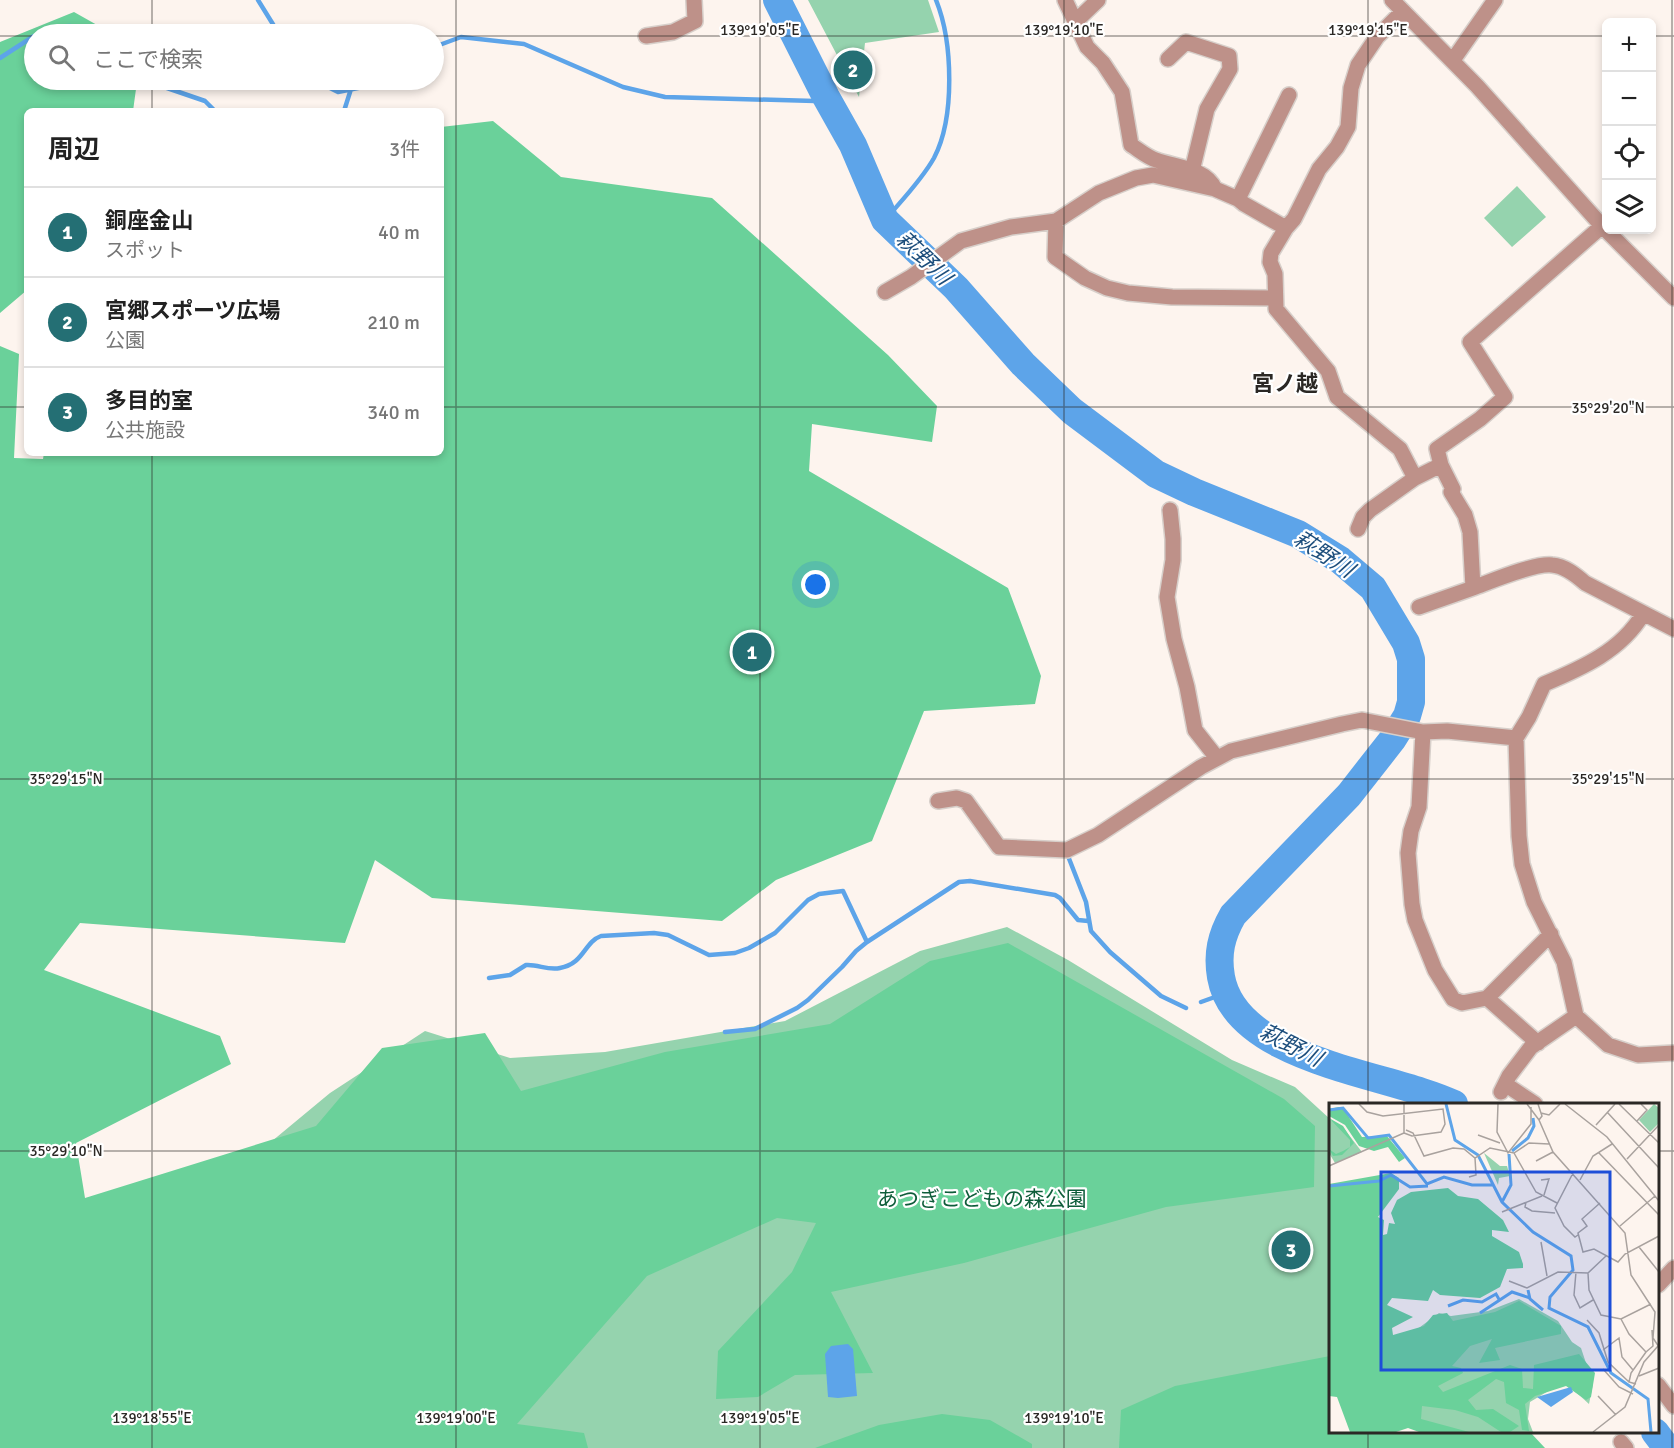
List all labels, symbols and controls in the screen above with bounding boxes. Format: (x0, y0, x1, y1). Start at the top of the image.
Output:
map controls (1602, 18, 1656, 234)
button: + (1602, 18, 1656, 72)
text: 139°19'05"E (720, 21, 800, 39)
text: 139°19'10"E (1024, 21, 1104, 39)
text: 139°19'15"E (1328, 21, 1408, 39)
search box (24, 24, 444, 90)
icon: search (45, 41, 78, 74)
text: ここで検索 (93, 46, 203, 73)
pin: 2 (834, 48, 872, 92)
button: − (1602, 72, 1656, 126)
button: locate (1602, 126, 1656, 180)
text: 周辺 (48, 134, 100, 166)
text: 3件 (389, 137, 420, 162)
button: layers (1602, 180, 1656, 234)
text: 銅座金山 (105, 207, 193, 234)
text: 1 (62, 220, 73, 245)
text: 40 m (378, 220, 420, 245)
water label: 萩野川 (891, 225, 959, 292)
text: スポット (105, 238, 185, 263)
text: 宮郷スポーツ広場 (105, 297, 281, 324)
text: 2 (62, 310, 73, 335)
text: 210 m (367, 310, 420, 335)
text: 公園 (105, 328, 145, 353)
district label: 宮ノ越 (1252, 370, 1318, 397)
text: 多目的室 (105, 387, 193, 414)
text: 35°29'20"N (1571, 399, 1645, 417)
text: 3 (62, 400, 73, 425)
text: 340 m (367, 400, 420, 425)
text: 公共施設 (105, 418, 185, 443)
water label: 萩野川 (1289, 525, 1361, 584)
your location (801, 570, 830, 599)
pin: 1 (732, 630, 771, 674)
text: 35°29'15"N (29, 770, 103, 788)
text: 35°29'15"N (1571, 770, 1645, 788)
water label: 萩野川 (1255, 1018, 1328, 1073)
inset map (1329, 1103, 1659, 1433)
text: 35°29'10"N (29, 1142, 103, 1160)
park label: あつぎこどもの森公園 (877, 1186, 1087, 1212)
pin: 3 (1272, 1228, 1310, 1272)
text: 139°18'55"E (112, 1409, 192, 1427)
text: 139°19'00"E (416, 1409, 496, 1427)
text: 139°19'05"E (720, 1409, 800, 1427)
text: 139°19'10"E (1024, 1409, 1104, 1427)

